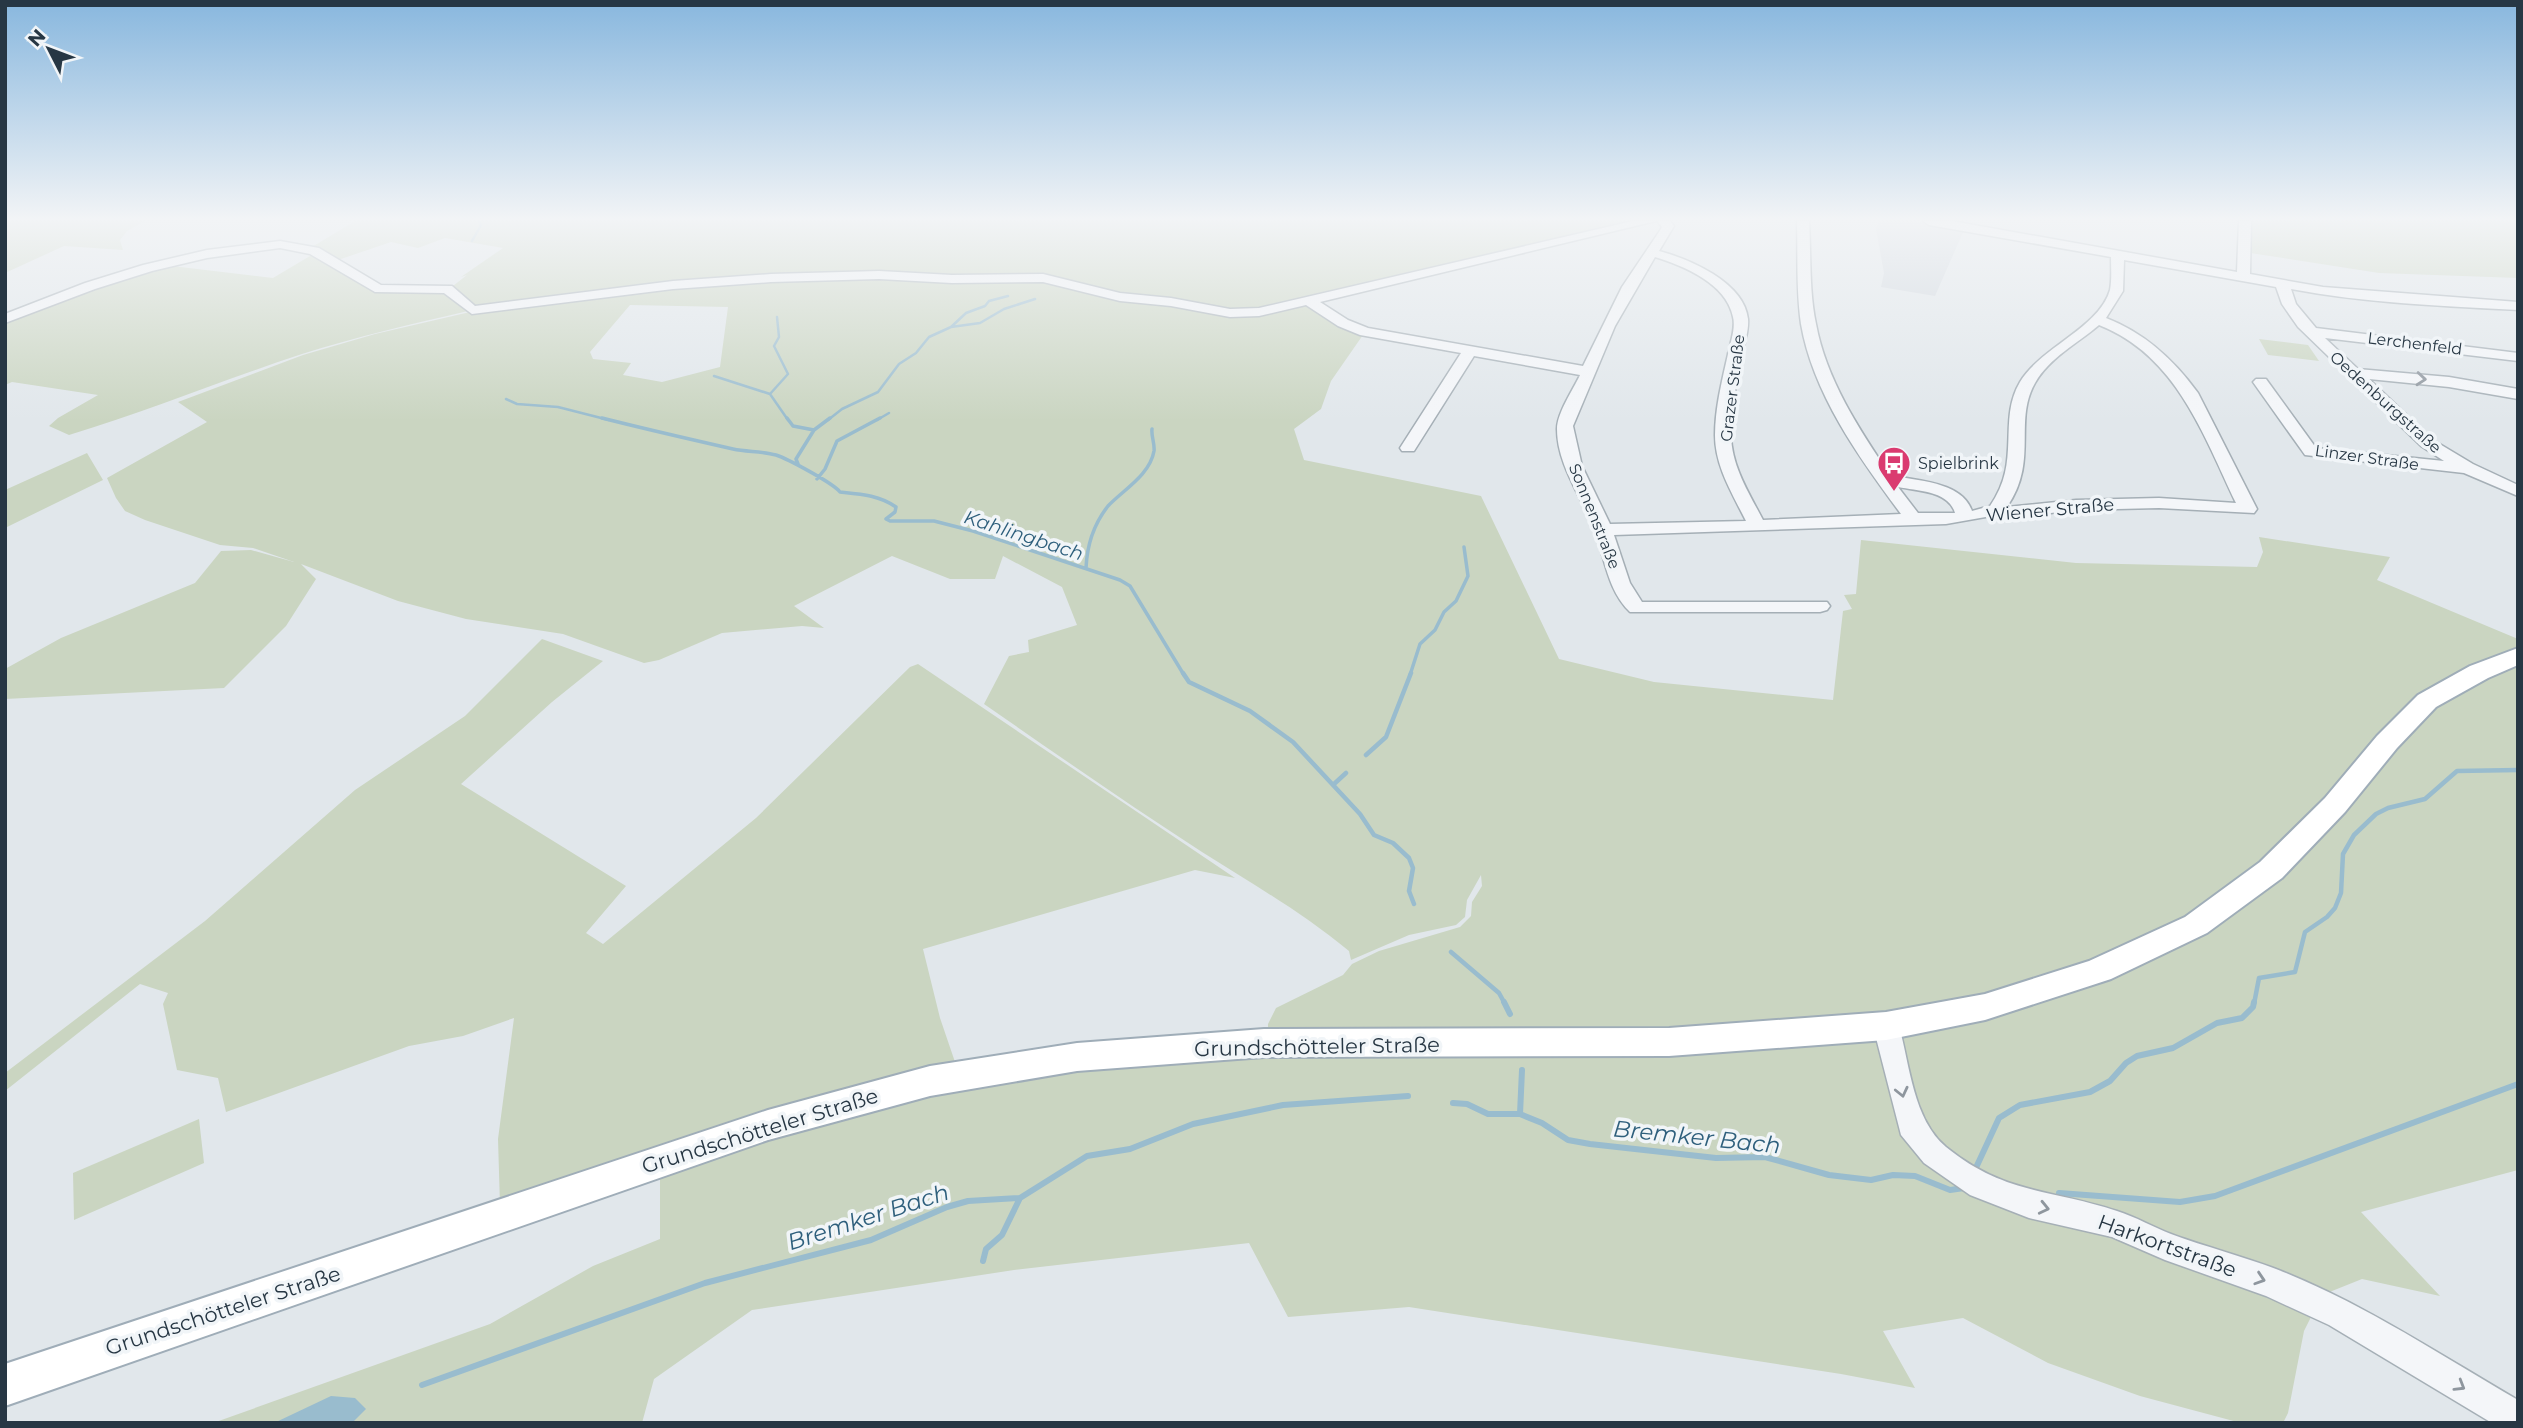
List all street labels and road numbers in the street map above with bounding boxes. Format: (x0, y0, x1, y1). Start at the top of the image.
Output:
street label: Lerchenfeld (2366, 328, 2463, 359)
street label: Grazer Straße (1716, 333, 1748, 443)
street label: Oedenburgstraße (2326, 347, 2445, 457)
street label: Linzer Straße (2314, 441, 2420, 474)
street label: Sonnenstraße (1565, 461, 1624, 572)
street label: Wiener Straße (1985, 493, 2115, 527)
street label: Grundschötteler Straße (1194, 1032, 1440, 1061)
street label: Grundschötteler Straße (639, 1083, 881, 1178)
street label: Harkortstraße (2094, 1209, 2240, 1282)
street label: Grundschötteler Straße (102, 1261, 344, 1360)

